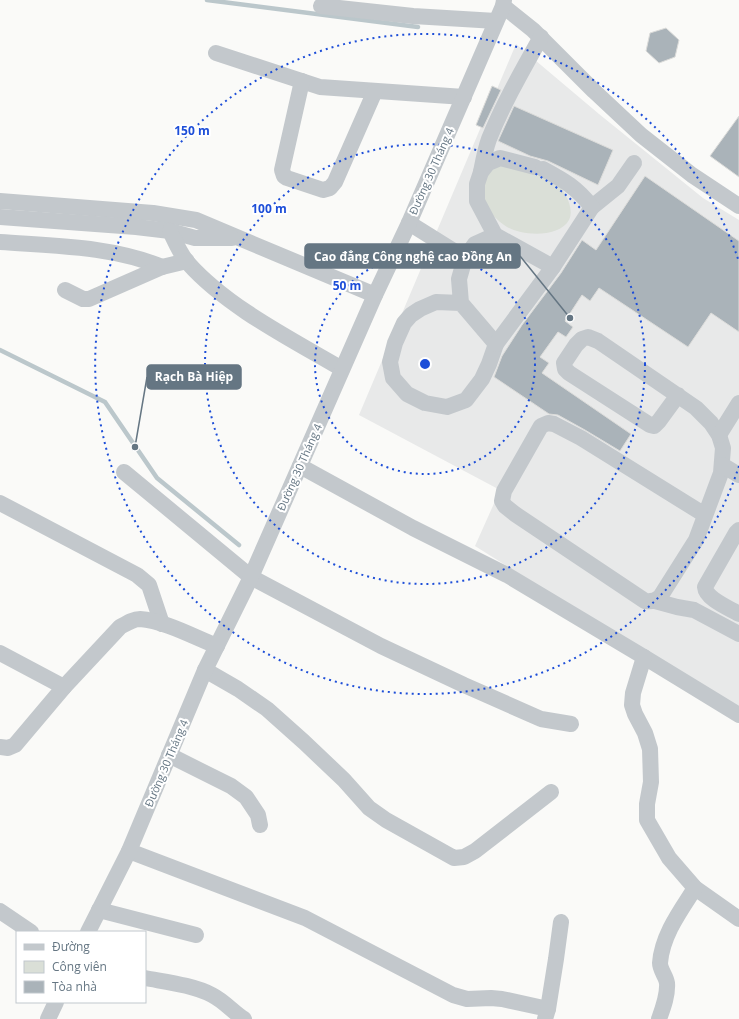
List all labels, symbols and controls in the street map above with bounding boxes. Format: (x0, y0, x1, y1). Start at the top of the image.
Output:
text: 150 m (174, 122, 210, 139)
street label: Đường 30 Tháng 4 (405, 124, 457, 217)
text: 100 m (251, 200, 287, 217)
callout: Cao đẳng Công nghệ cao Đồng An (305, 244, 520, 268)
text: Cao đẳng Công nghệ cao Đồng An (314, 248, 512, 265)
text: 50 m (333, 277, 361, 294)
centre of rings (418, 357, 432, 371)
callout: Rạch Bà Hiệp (147, 365, 241, 389)
text: Rạch Bà Hiệp (155, 368, 234, 385)
street label: Đường 30 Tháng 4 (273, 420, 325, 513)
street label: Đường 30 Tháng 4 (141, 716, 192, 809)
legend (16, 931, 146, 1003)
text: Đường (52, 938, 90, 955)
text: Công viên (52, 958, 107, 975)
text: Tòa nhà (52, 978, 97, 995)

